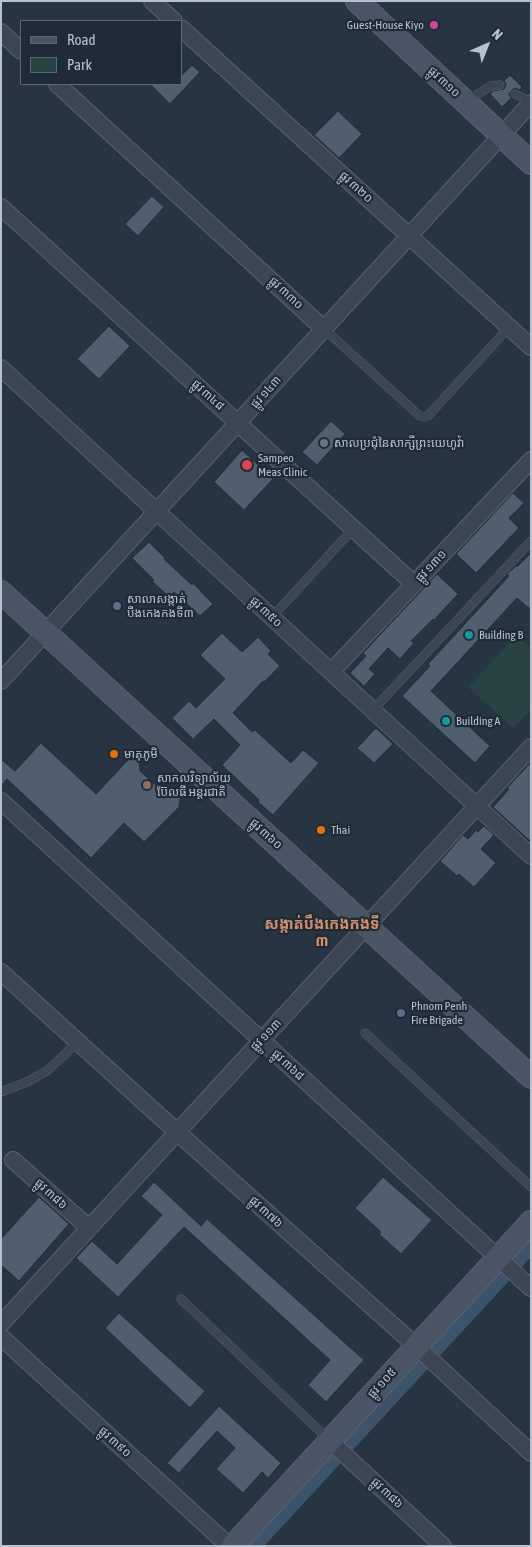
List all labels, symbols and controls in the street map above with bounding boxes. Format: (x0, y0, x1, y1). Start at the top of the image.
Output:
place label: Guest-House Kiyo (347, 18, 424, 32)
marker: Guest-House Kiyo (428, 19, 440, 31)
legend (20, 20, 182, 85)
north arrow (462, 20, 512, 70)
text: N (489, 26, 506, 43)
text: Road (67, 31, 96, 48)
text: Park (67, 56, 92, 73)
street label: ផ្លូវ ៣១០ (425, 64, 463, 100)
street label: ផ្លូវ ៣២០ (336, 168, 376, 206)
street label: ផ្លូវ ៣៣០ (266, 274, 306, 312)
street label: ផ្លូវ ១៤៣ (248, 373, 284, 411)
street label: ផ្លូវ ៣៤៨ (189, 377, 227, 413)
place label: សាលប្រជុំនៃសាក្សីព្រះយេហូវ៉ា (334, 436, 464, 450)
marker: សាលប្រជុំនៃសាក្សីព្រះយេហូវ៉ា (318, 437, 330, 449)
place label: Sampeo Meas Clinic (258, 451, 307, 479)
marker: Sampeo Meas Clinic (240, 458, 254, 472)
street label: ផ្លូវ ១៣១ (413, 547, 449, 585)
place label: សាលាសង្កាត់ បឹងកេងកងទី៣ (127, 592, 194, 620)
street label: ផ្លូវ ៣៥០ (247, 594, 285, 630)
marker: សាលាសង្កាត់ បឹងកេងកងទី៣ (111, 600, 123, 612)
place label: Building B (479, 628, 523, 642)
marker: Building B (463, 629, 475, 641)
place label: Building A (456, 714, 500, 728)
marker: Building A (440, 715, 452, 727)
place label: មាតុភូមិ (124, 747, 158, 761)
marker: មាតុភូមិ (108, 748, 120, 760)
place label: សាកលវិទ្យាល័យ ប៊ែលធី អន្តរជាតិ (157, 771, 231, 799)
marker: សាកលវិទ្យាល័យ ប៊ែលធី អន្តរជាតិ (141, 779, 153, 791)
street label: ផ្លូវ ៣៦០ (247, 816, 285, 852)
place label: Thai (331, 823, 350, 837)
marker: Thai (315, 824, 327, 836)
district label: សង្កាត់បឹងកេងកងទី ៣ (264, 915, 380, 950)
place label: Phnom Penh Fire Brigade (411, 999, 467, 1027)
marker: Phnom Penh Fire Brigade (395, 1007, 407, 1019)
street label: ផ្លូវ ១១៣ (248, 1016, 284, 1054)
street label: ផ្លូវ ៣៦៨ (269, 1047, 307, 1083)
street label: ផ្លូវ ៣៨៦ (32, 1176, 70, 1212)
street label: ផ្លូវ ៣៧៦ (246, 1193, 286, 1231)
street label: ផ្លូវ ១០៥ (365, 1365, 399, 1401)
street label: ផ្លូវ ៣៩០ (96, 1424, 134, 1460)
street label: ផ្លូវ ៣៨៦ (368, 1475, 406, 1511)

